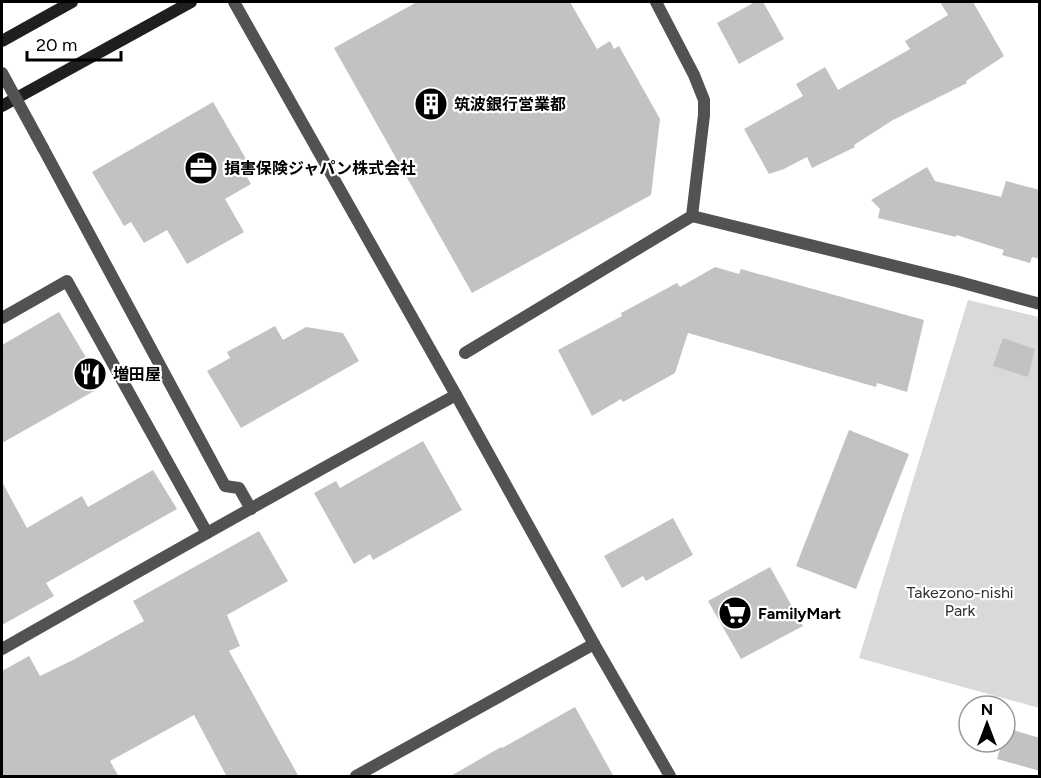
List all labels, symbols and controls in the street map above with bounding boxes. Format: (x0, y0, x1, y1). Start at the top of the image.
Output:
scale bar (27, 24, 122, 62)
text: 20 m (36, 34, 77, 56)
building icon: 筑波銀行営業都 (413, 86, 449, 122)
place label: 筑波銀行営業都 (454, 95, 566, 114)
office icon: 損害保険ジャパン株式会社 (183, 150, 219, 186)
place label: 損害保険ジャパン株式会社 (224, 159, 416, 178)
restaurant icon: 増田屋 (72, 356, 108, 392)
place label: 増田屋 (113, 365, 161, 384)
park label: Takezono-nishi Park (906, 583, 1014, 620)
supermarket icon: FamilyMart (717, 595, 753, 631)
place label: FamilyMart (758, 604, 841, 623)
north arrow (957, 694, 1017, 754)
text: N (981, 700, 993, 719)

